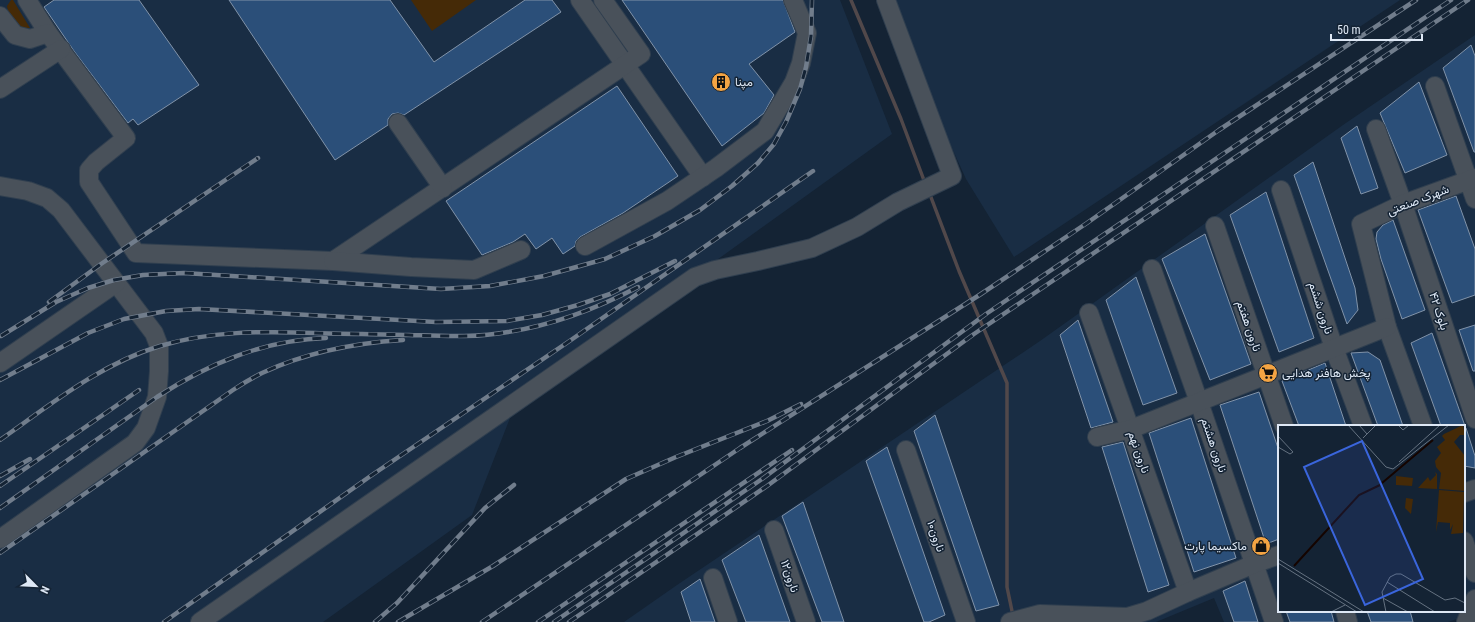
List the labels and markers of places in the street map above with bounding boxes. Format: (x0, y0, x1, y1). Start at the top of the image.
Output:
building icon: مپنا (710, 71, 732, 93)
place label: مپنا (735, 75, 753, 90)
supermarket icon: پخش هافنر هدایی (1257, 362, 1279, 384)
place label: پخش هافنر هدایی (1282, 366, 1371, 381)
shop icon: ماکسیما پارت (1250, 535, 1272, 557)
place label: ماکسیما پارت (1184, 539, 1247, 554)

